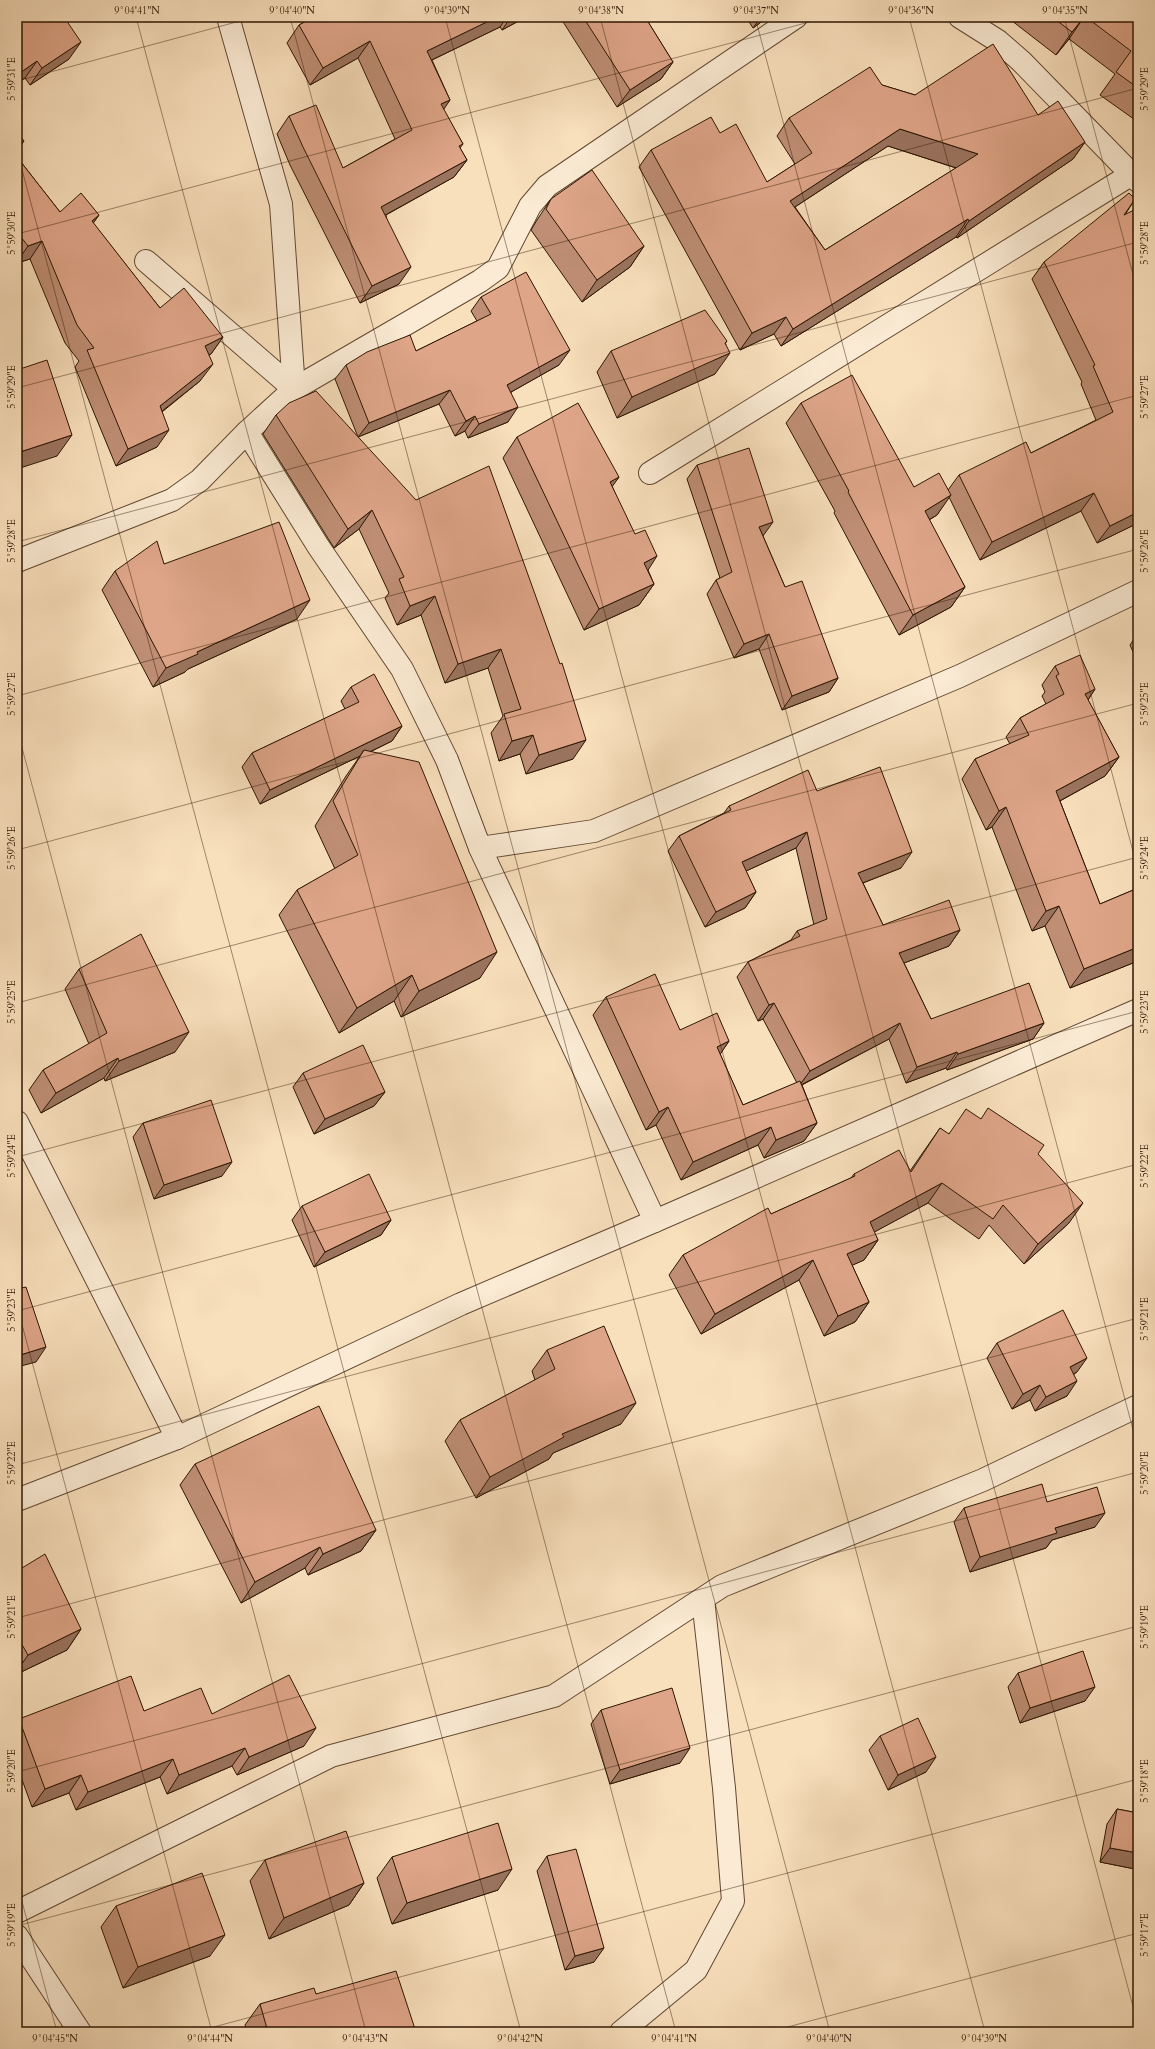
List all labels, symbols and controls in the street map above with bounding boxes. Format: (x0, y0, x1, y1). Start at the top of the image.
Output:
text: 9°04'41"N (114, 4, 160, 18)
text: 9°04'40"N (269, 4, 315, 18)
text: 9°04'39"N (424, 4, 470, 18)
text: 9°04'38"N (578, 4, 624, 18)
text: 9°04'37"N (733, 4, 779, 18)
text: 9°04'36"N (888, 4, 934, 18)
text: 9°04'35"N (1042, 4, 1088, 18)
text: 5°59'31"E (5, 57, 19, 101)
text: 5°59'29"E (1138, 67, 1152, 111)
text: 5°59'30"E (5, 211, 19, 255)
text: 5°59'28"E (1138, 221, 1152, 265)
text: 5°59'29"E (5, 365, 19, 409)
text: 5°59'27"E (1138, 375, 1152, 419)
text: 5°59'28"E (5, 519, 19, 563)
text: 5°59'26"E (1138, 529, 1152, 573)
text: 5°59'27"E (5, 672, 19, 716)
text: 5°59'25"E (1138, 682, 1152, 726)
text: 5°59'26"E (5, 826, 19, 870)
text: 5°59'24"E (1138, 836, 1152, 880)
text: 5°59'25"E (5, 980, 19, 1024)
text: 5°59'23"E (1138, 990, 1152, 1034)
text: 5°59'24"E (5, 1134, 19, 1178)
text: 5°59'22"E (1138, 1144, 1152, 1188)
text: 5°59'23"E (5, 1288, 19, 1332)
text: 5°59'21"E (1138, 1297, 1152, 1341)
text: 5°59'22"E (5, 1441, 19, 1485)
text: 5°59'20"E (1138, 1451, 1152, 1495)
text: 5°59'21"E (5, 1595, 19, 1639)
text: 5°59'19"E (1138, 1605, 1152, 1649)
text: 5°59'20"E (5, 1749, 19, 1793)
text: 5°59'18"E (1138, 1759, 1152, 1803)
text: 5°59'19"E (5, 1903, 19, 1947)
text: 5°59'17"E (1138, 1913, 1152, 1957)
text: 9°04'45"N (32, 2032, 78, 2046)
text: 9°04'44"N (187, 2032, 233, 2046)
text: 9°04'43"N (342, 2032, 388, 2046)
text: 9°04'42"N (497, 2032, 543, 2046)
text: 9°04'41"N (651, 2032, 697, 2046)
text: 9°04'40"N (806, 2032, 852, 2046)
text: 9°04'39"N (961, 2032, 1007, 2046)

